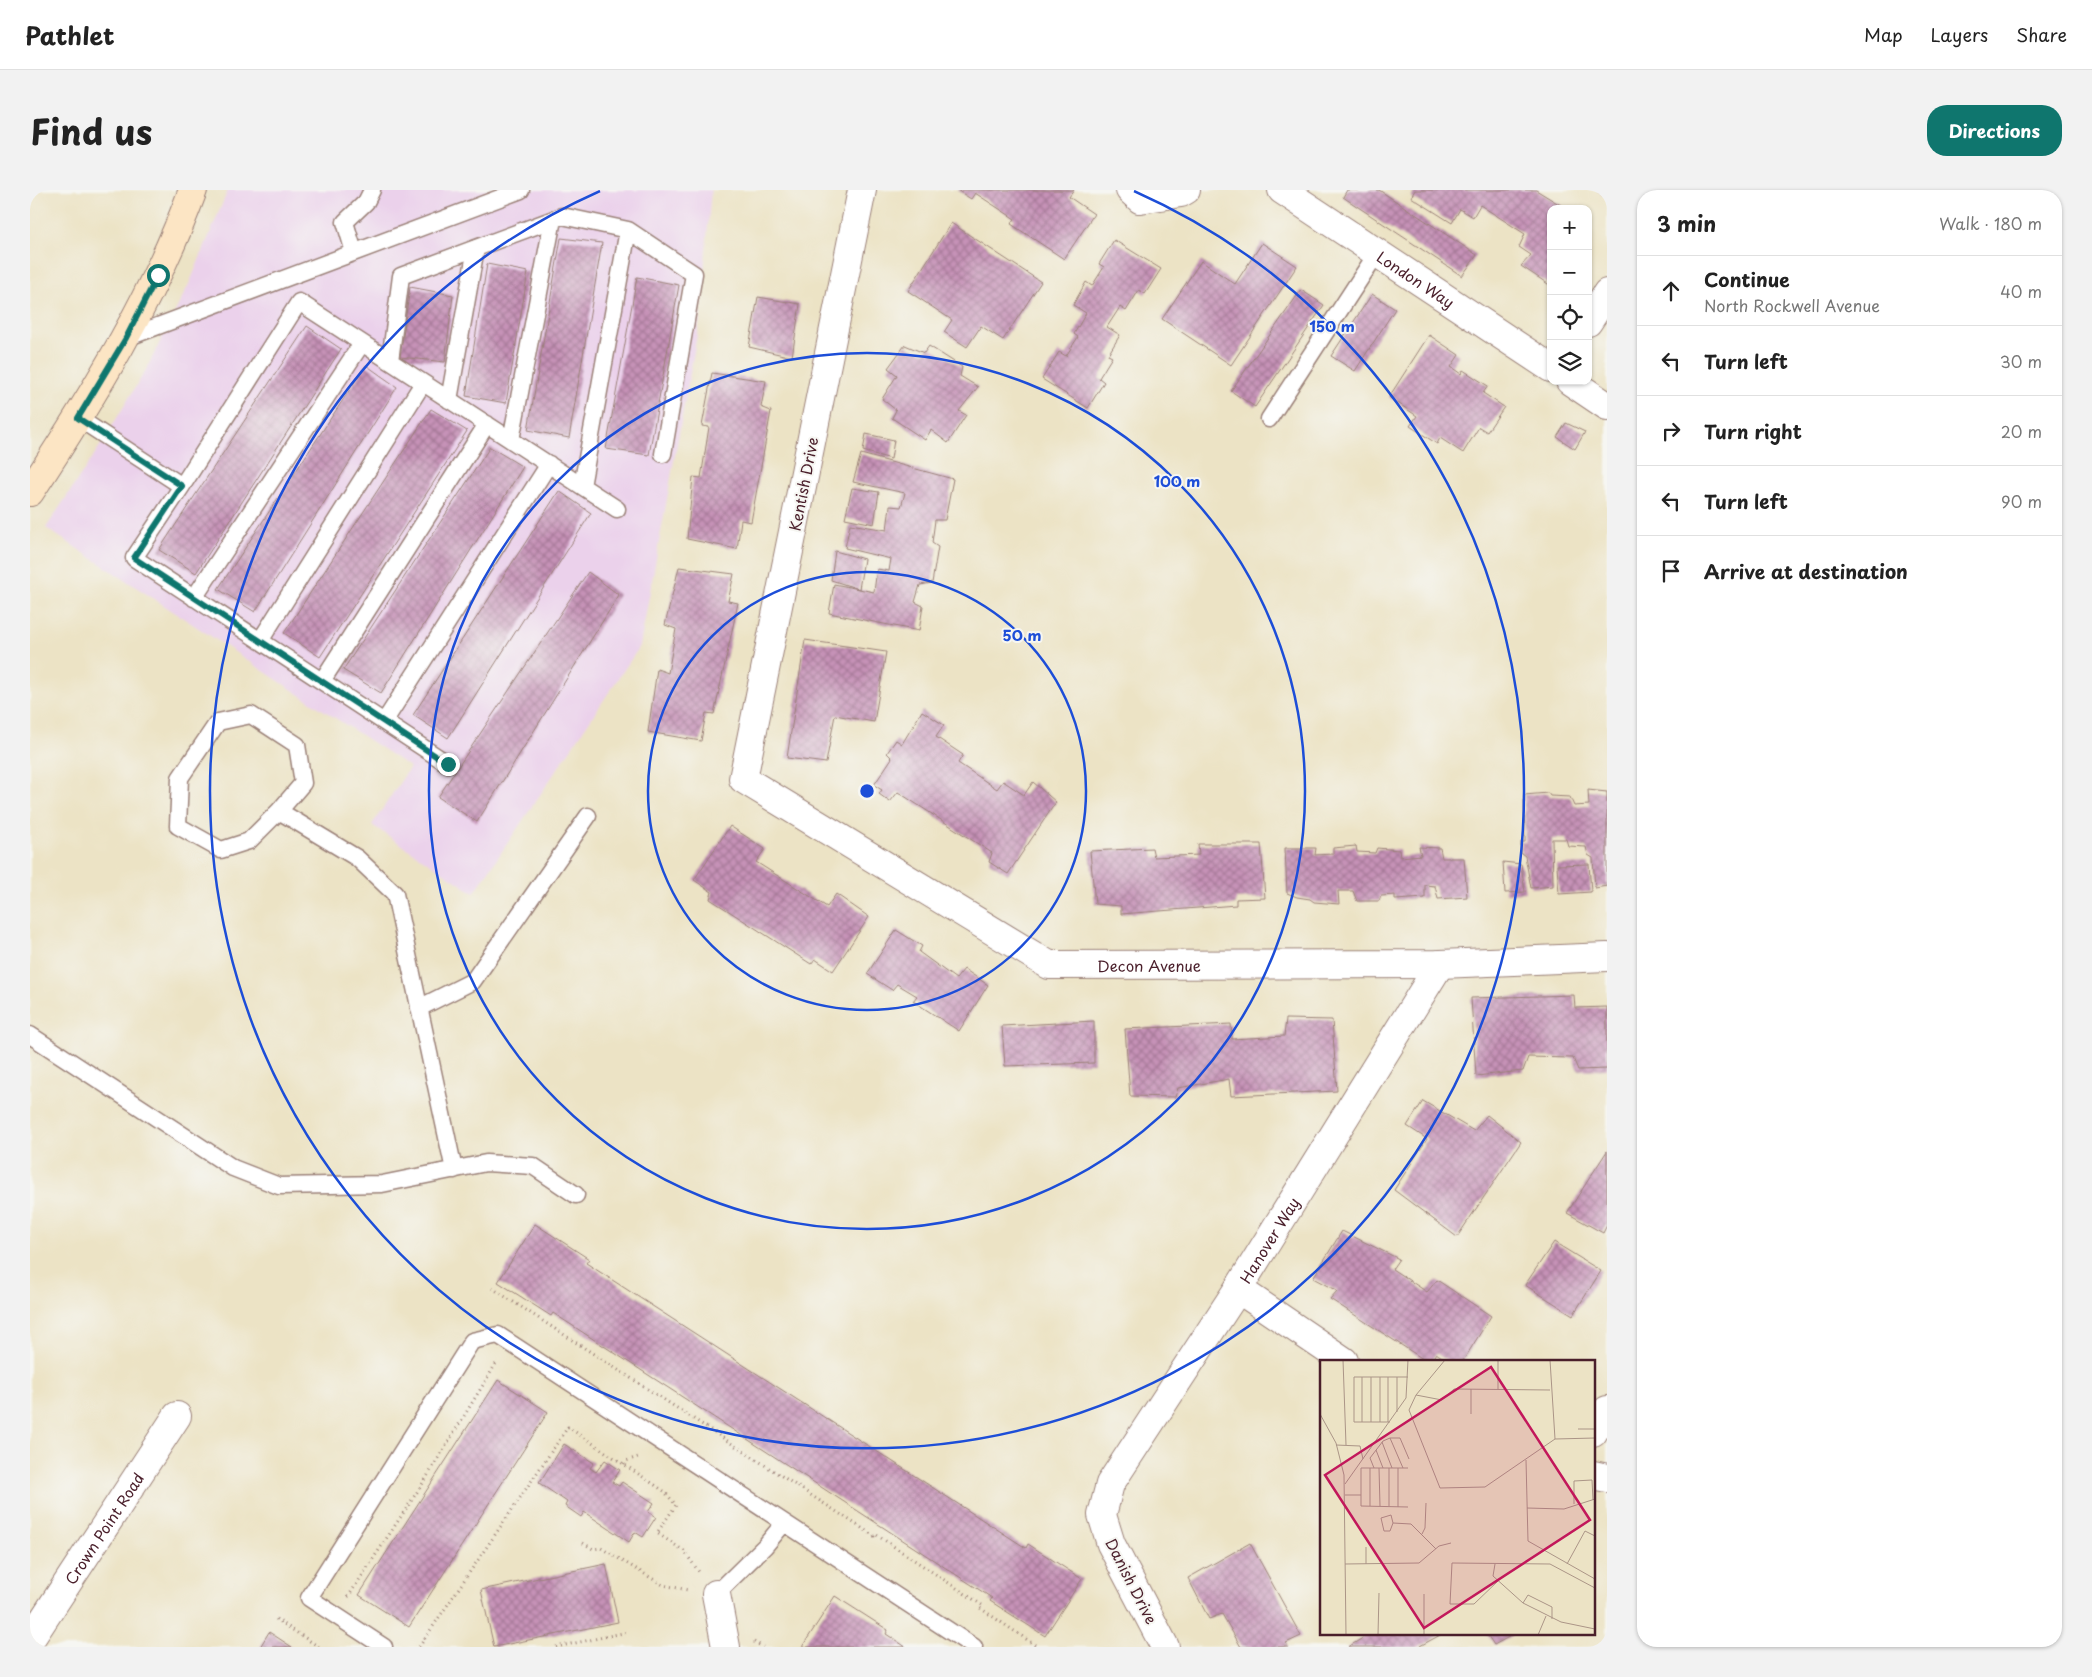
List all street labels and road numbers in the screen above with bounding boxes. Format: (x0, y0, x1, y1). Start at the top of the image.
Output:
street label: London Way (1373, 245, 1460, 313)
street label: Kentish Drive (783, 435, 823, 533)
street label: Decon Avenue (1097, 953, 1201, 976)
street label: Hanover Way (1233, 1192, 1304, 1287)
street label: Crown Point Road (58, 1467, 149, 1588)
street label: Danish Drive (1101, 1534, 1163, 1628)

